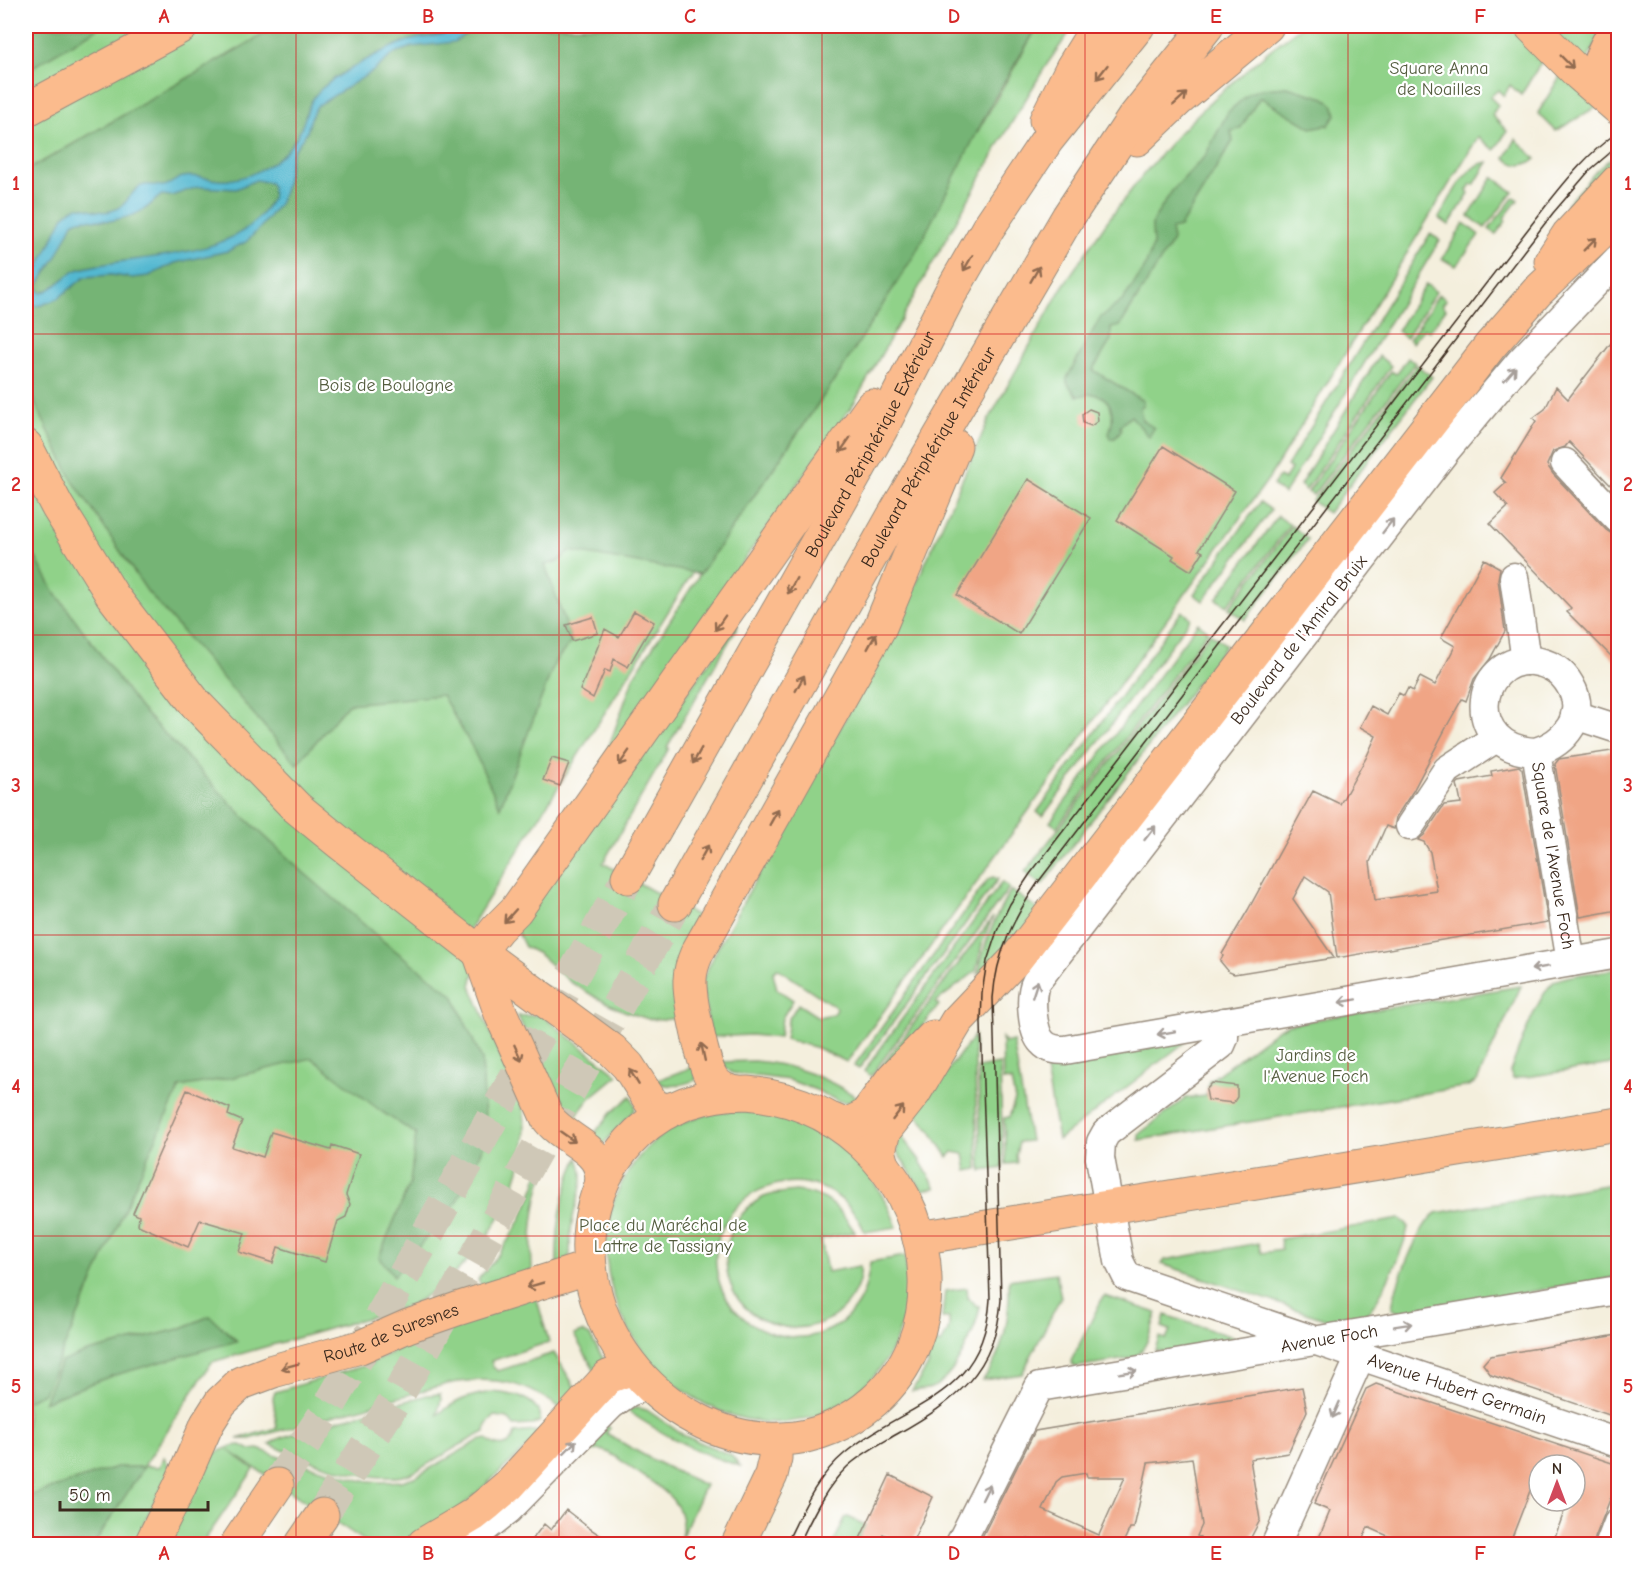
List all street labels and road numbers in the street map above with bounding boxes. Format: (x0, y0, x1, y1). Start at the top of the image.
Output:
street label: Boulevard Périphérique Extérieur (800, 327, 940, 561)
street label: Boulevard Périphérique Intérieur (856, 342, 1001, 571)
street label: Boulevard de l'Amiral Bruix (1226, 551, 1372, 729)
street label: Square de l'Avenue Foch (1527, 760, 1579, 951)
street label: Route de Suresnes (321, 1299, 461, 1367)
street label: Avenue Foch (1279, 1320, 1379, 1357)
street label: Avenue Hubert Germain (1365, 1349, 1549, 1429)

